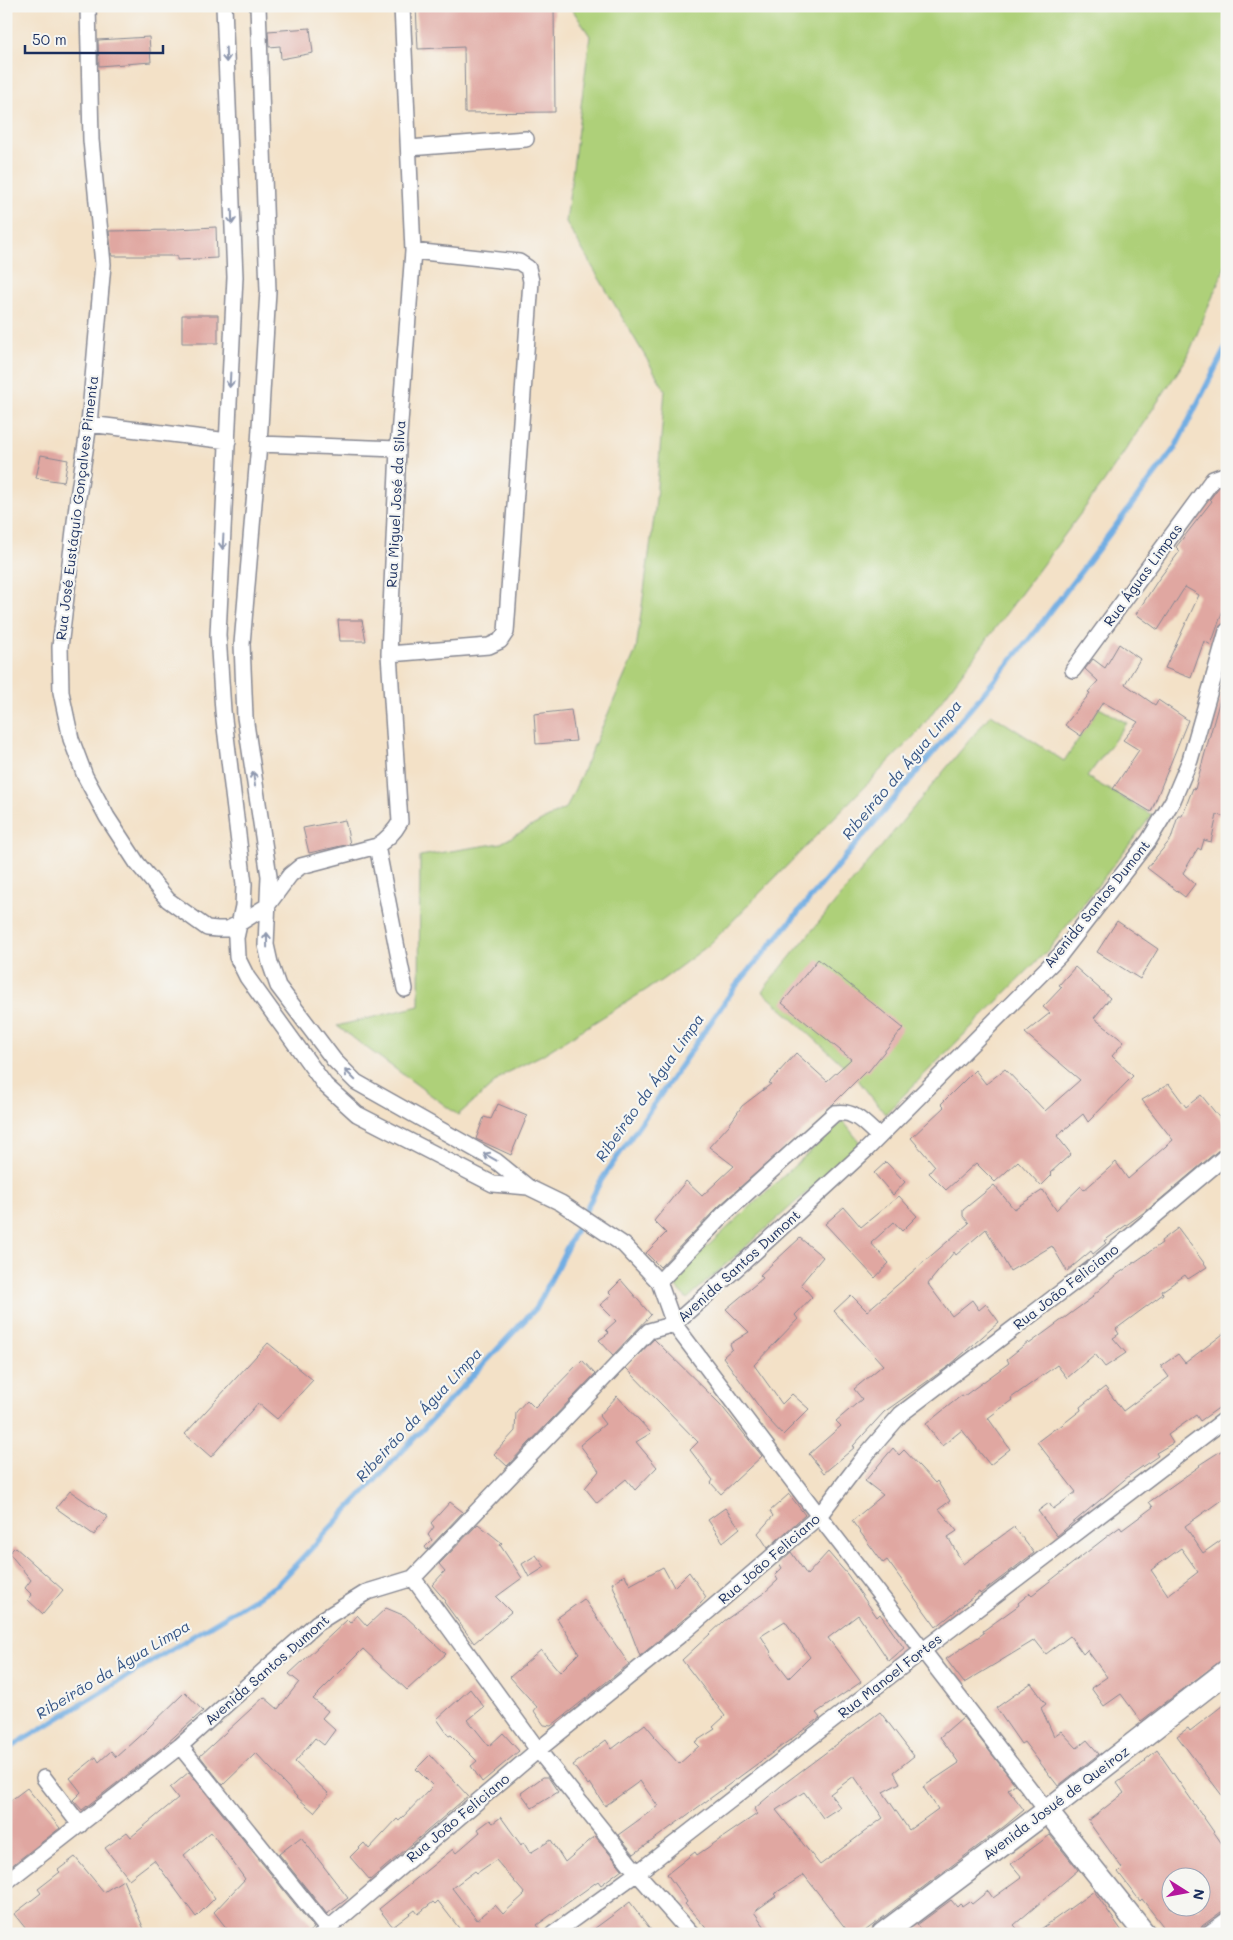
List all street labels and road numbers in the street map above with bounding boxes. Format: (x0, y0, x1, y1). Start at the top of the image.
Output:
street label: Rua José Eustáquio Gonçalves Pimenta (51, 375, 102, 641)
street label: Rua Miguel José da Silva (382, 420, 409, 588)
street label: Rua Águas Limpas (1099, 520, 1186, 630)
street label: Avenida Santos Dumont (1039, 836, 1154, 972)
street label: Avenida Santos Dumont (673, 1205, 804, 1326)
street label: Rua João Feliciano (1009, 1239, 1122, 1334)
street label: Rua João Feliciano (714, 1509, 824, 1608)
street label: Avenida Santos Dumont (200, 1610, 333, 1729)
street label: Rua Manoel Fortes (834, 1629, 946, 1722)
street label: Avenida Josué de Queiroz (979, 1741, 1133, 1864)
street label: Rua João Feliciano (402, 1769, 513, 1866)

